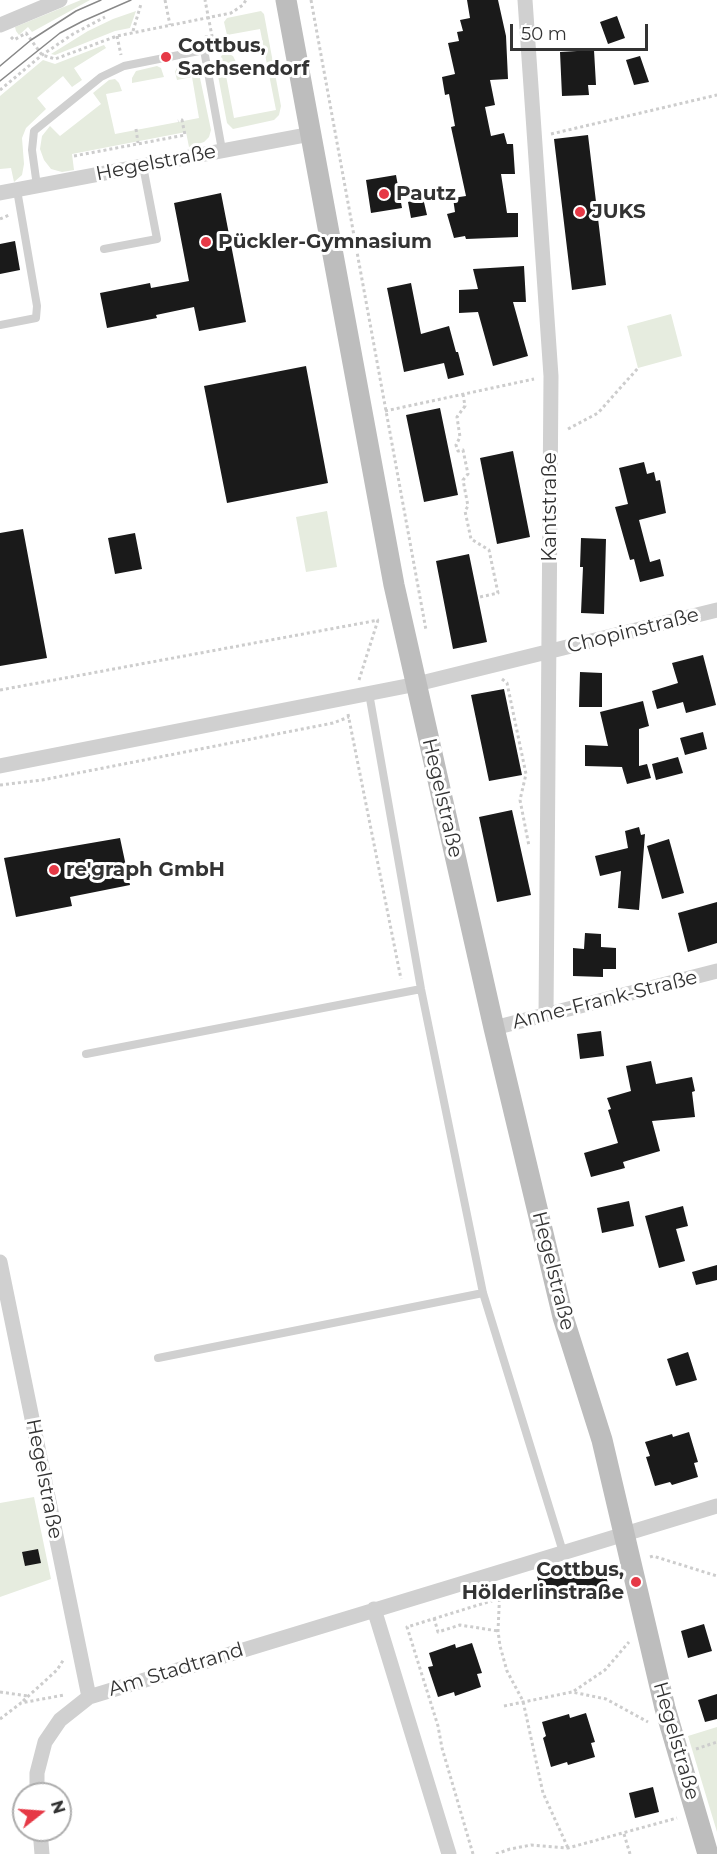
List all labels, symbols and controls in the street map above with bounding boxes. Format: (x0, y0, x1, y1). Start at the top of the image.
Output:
scale bar (513, 12, 651, 50)
text: 50 m (521, 23, 567, 45)
place label: Cottbus, Sachsendorf (178, 34, 309, 81)
marker: Cottbus, Sachsendorf (159, 50, 173, 64)
street label: Hegelstraße (94, 140, 218, 186)
place label: Pautz (396, 182, 456, 206)
marker: Pautz (377, 187, 391, 201)
place label: JUKS (592, 200, 646, 224)
marker: JUKS (573, 205, 587, 219)
place label: Pückler-Gymnasium (218, 230, 432, 254)
marker: Pückler-Gymnasium (199, 235, 213, 249)
street label: Kantstraße (538, 452, 562, 562)
street label: Chopinstraße (565, 603, 701, 659)
street label: Hegelstraße (417, 736, 467, 860)
place label: re'graph GmbH (66, 858, 225, 882)
marker: re'graph GmbH (47, 863, 61, 877)
street label: Anne-Frank-Straße (510, 965, 700, 1035)
street label: Hegelstraße (527, 1209, 579, 1333)
street label: Hegelstraße (21, 1417, 67, 1541)
place label: Cottbus, Hölderlinstraße (462, 1558, 624, 1605)
marker: Cottbus, Hölderlinstraße (629, 1575, 643, 1589)
street label: Am Stadtrand (105, 1638, 247, 1702)
street label: Hegelstraße (648, 1679, 704, 1803)
north arrow (12, 1782, 72, 1842)
text: N (47, 1798, 69, 1816)

